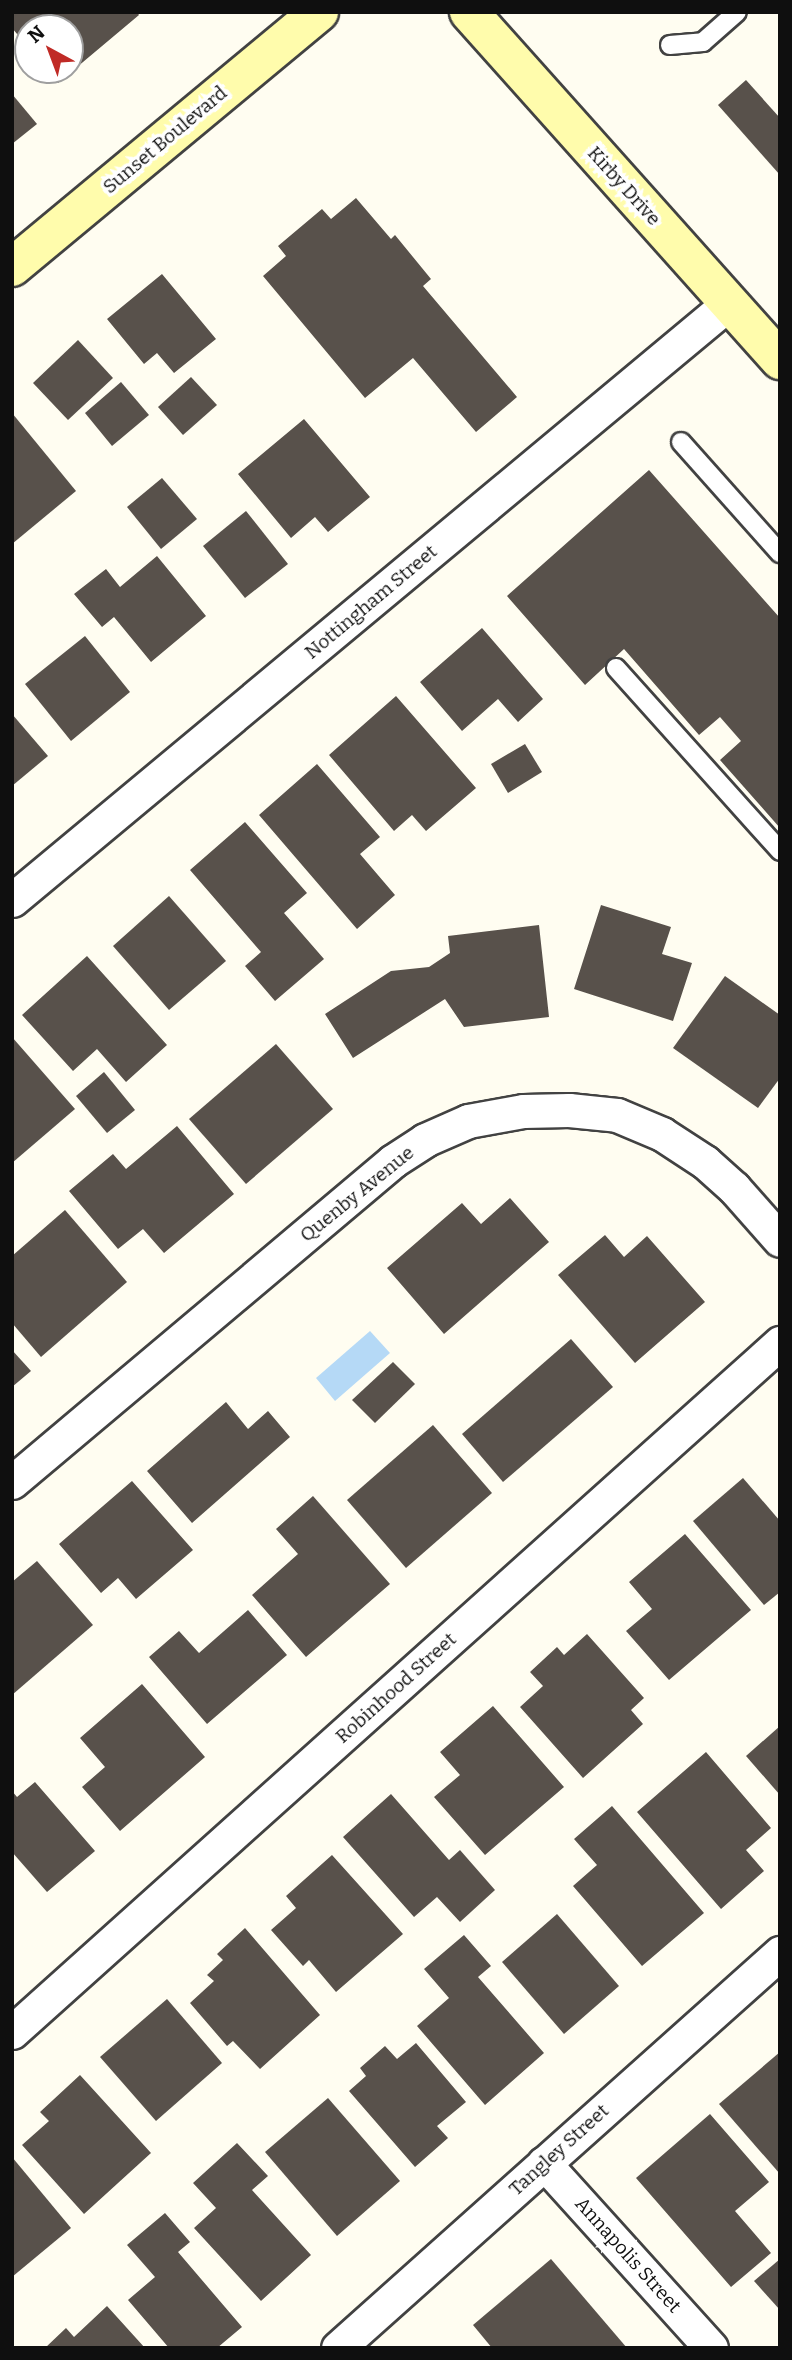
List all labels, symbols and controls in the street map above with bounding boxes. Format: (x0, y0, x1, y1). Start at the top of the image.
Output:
north arrow (14, 14, 84, 84)
text: N (23, 21, 49, 48)
street label: Sunset Boulevard (98, 82, 232, 198)
street label: Kirby Drive (583, 142, 665, 230)
street label: Nottingham Street (300, 540, 442, 664)
street label: Quenby Avenue (296, 1141, 418, 1247)
street label: Robinhood Street (331, 1628, 461, 1748)
street label: Tangley Street (505, 2099, 613, 2201)
street label: Annapolis Street (570, 2193, 686, 2317)

